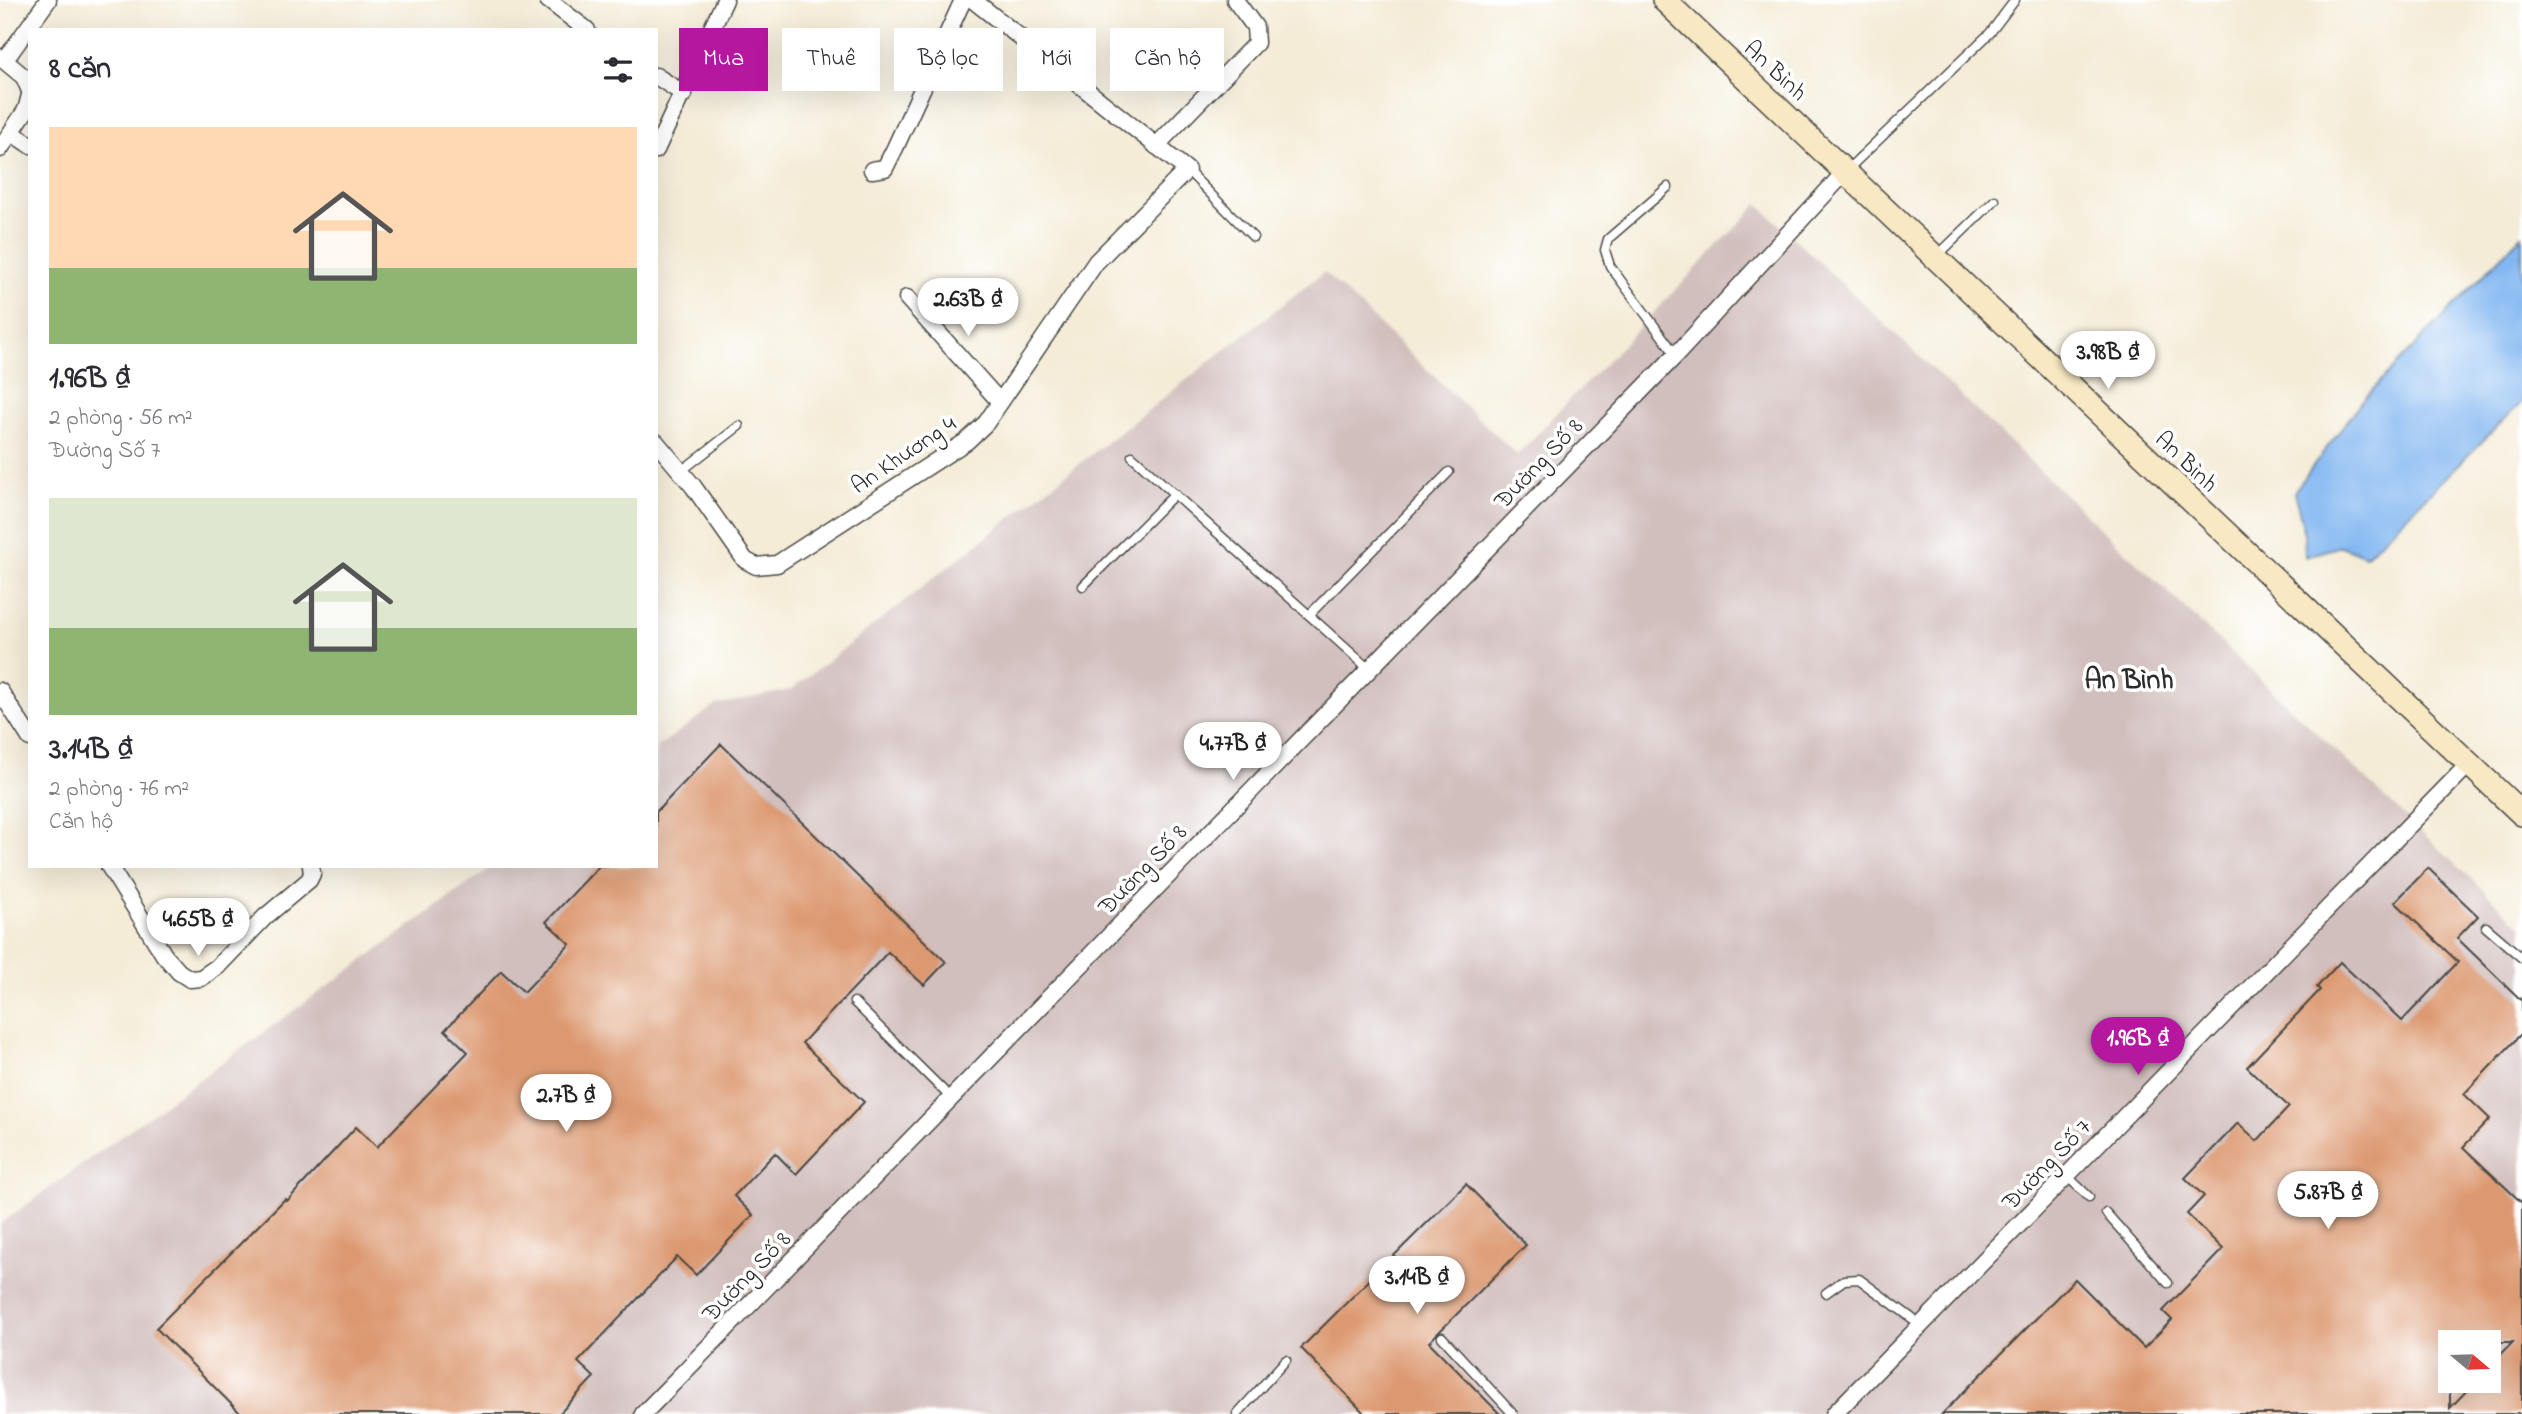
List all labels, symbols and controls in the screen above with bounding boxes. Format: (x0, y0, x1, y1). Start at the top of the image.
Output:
chip: Mua (679, 28, 768, 91)
chip: Thuê (782, 28, 880, 91)
chip: Bộ lọc (894, 28, 1003, 91)
chip: Mới (1017, 28, 1096, 91)
chip: Căn hộ (1110, 28, 1224, 91)
street label: An Bình (1734, 33, 1814, 111)
text: 8 căn (49, 48, 111, 92)
icon: filters (599, 51, 637, 89)
icon: home (280, 173, 406, 299)
pin: 2.63B ₫ (903, 278, 1033, 338)
text: 2.63B ₫ (933, 284, 1003, 317)
pin: 3.98B ₫ (2043, 332, 2173, 391)
text: 3.98B ₫ (2076, 337, 2140, 370)
text: 1.96B ₫ (49, 358, 130, 402)
text: 2 phòng · 56 m² (49, 402, 193, 435)
street label: An Khương 4 (845, 408, 964, 504)
street label: Đường Số 8 (1486, 411, 1592, 519)
street label: An Bình (2146, 424, 2225, 502)
text: Đường Số 7 (49, 435, 160, 468)
icon: home (280, 544, 406, 670)
district label: An Bình (2084, 661, 2174, 702)
pin: 4.77B ₫ (1168, 722, 1298, 782)
text: 4.77B ₫ (1200, 728, 1266, 761)
text: 3.14B ₫ (49, 729, 133, 773)
text: 2 phòng · 76 m² (49, 773, 189, 806)
text: Căn hộ (49, 806, 112, 839)
street label: Đường Số 8 (1090, 817, 1196, 925)
pin: 4.65B ₫ (133, 898, 263, 958)
text: 4.65B ₫ (163, 904, 233, 937)
pin: 1.96B ₫ (2073, 1018, 2203, 1077)
text: 1.96B ₫ (2107, 1023, 2169, 1056)
pin: 2.7B ₫ (509, 1074, 623, 1134)
text: 2.7B ₫ (537, 1080, 595, 1113)
street label: Đường Số 7 (1994, 1112, 2101, 1220)
pin: 5.87B ₫ (2263, 1172, 2393, 1231)
text: 5.87B ₫ (2293, 1177, 2363, 1210)
street label: Đường Số 8 (694, 1224, 800, 1332)
pin: 3.14B ₫ (1352, 1256, 1482, 1316)
text: 3.14B ₫ (1385, 1262, 1449, 1295)
north arrow (2438, 1330, 2501, 1393)
map controls (2438, 1330, 2501, 1393)

